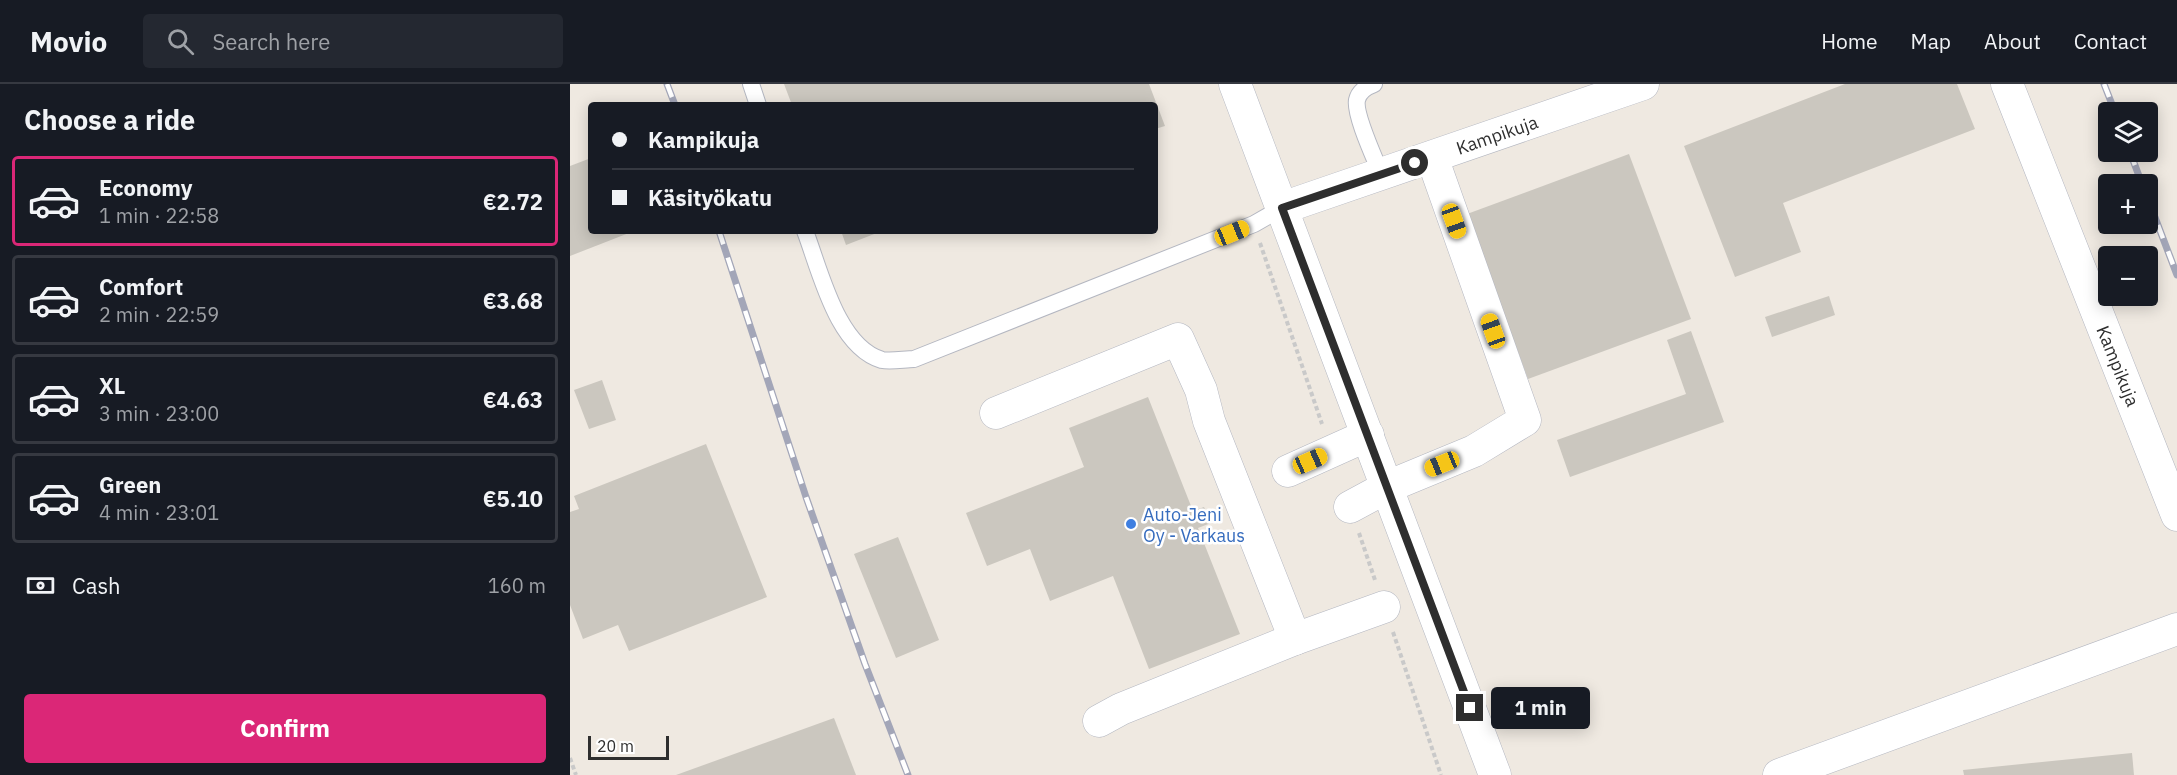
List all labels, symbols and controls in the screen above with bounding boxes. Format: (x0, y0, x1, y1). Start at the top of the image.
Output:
search box (143, 14, 563, 68)
text: Movio (30, 23, 107, 60)
icon: search (164, 25, 197, 58)
text: Search here (212, 27, 330, 56)
text: Home (1821, 27, 1878, 55)
text: Map (1911, 27, 1951, 55)
text: About (1984, 27, 2041, 55)
text: Contact (2074, 27, 2147, 55)
text: Choose a ride (24, 102, 195, 137)
map controls (2098, 102, 2158, 306)
button: layers (2098, 102, 2158, 162)
street label: Kampikuja (1453, 110, 1541, 160)
text: Kampikuja (648, 125, 759, 154)
route start (1401, 149, 1428, 176)
text: Economy (99, 173, 193, 202)
icon: car (27, 174, 81, 228)
button: + (2098, 174, 2158, 234)
text: Käsityökatu (648, 183, 772, 212)
text: €2.72 (483, 187, 543, 216)
car (1439, 201, 1469, 241)
text: 1 min · 22:58 (99, 202, 219, 229)
car (1212, 218, 1252, 248)
button: − (2098, 246, 2158, 306)
text: Comfort (99, 272, 183, 301)
icon: car (27, 273, 81, 327)
text: €3.68 (483, 286, 543, 315)
text: 2 min · 22:59 (99, 301, 219, 328)
car (1478, 311, 1508, 351)
street label: Kampikuja (2091, 322, 2145, 410)
text: XL (99, 371, 125, 400)
icon: car (27, 372, 81, 426)
text: €4.63 (483, 385, 543, 414)
text: 3 min · 23:00 (99, 400, 219, 427)
car (1290, 445, 1330, 477)
car (1422, 449, 1462, 479)
text: Green (99, 470, 161, 499)
icon: car (27, 471, 81, 525)
text: €5.10 (483, 484, 543, 513)
text: 4 min · 23:01 (99, 499, 219, 526)
place label: Auto-Jeni Oy - Varkaus (1143, 503, 1245, 547)
marker: Auto-Jeni Oy - Varkaus (1124, 517, 1138, 531)
icon: cash (24, 569, 57, 602)
text: Cash (72, 571, 121, 600)
text: 160 m (488, 572, 546, 599)
callout: 1 min (1491, 687, 1590, 729)
button: Confirm (24, 694, 546, 763)
route end (1456, 694, 1483, 721)
text: 1 min (1514, 694, 1567, 721)
scale bar (588, 733, 669, 760)
text: 20 m (597, 736, 634, 756)

